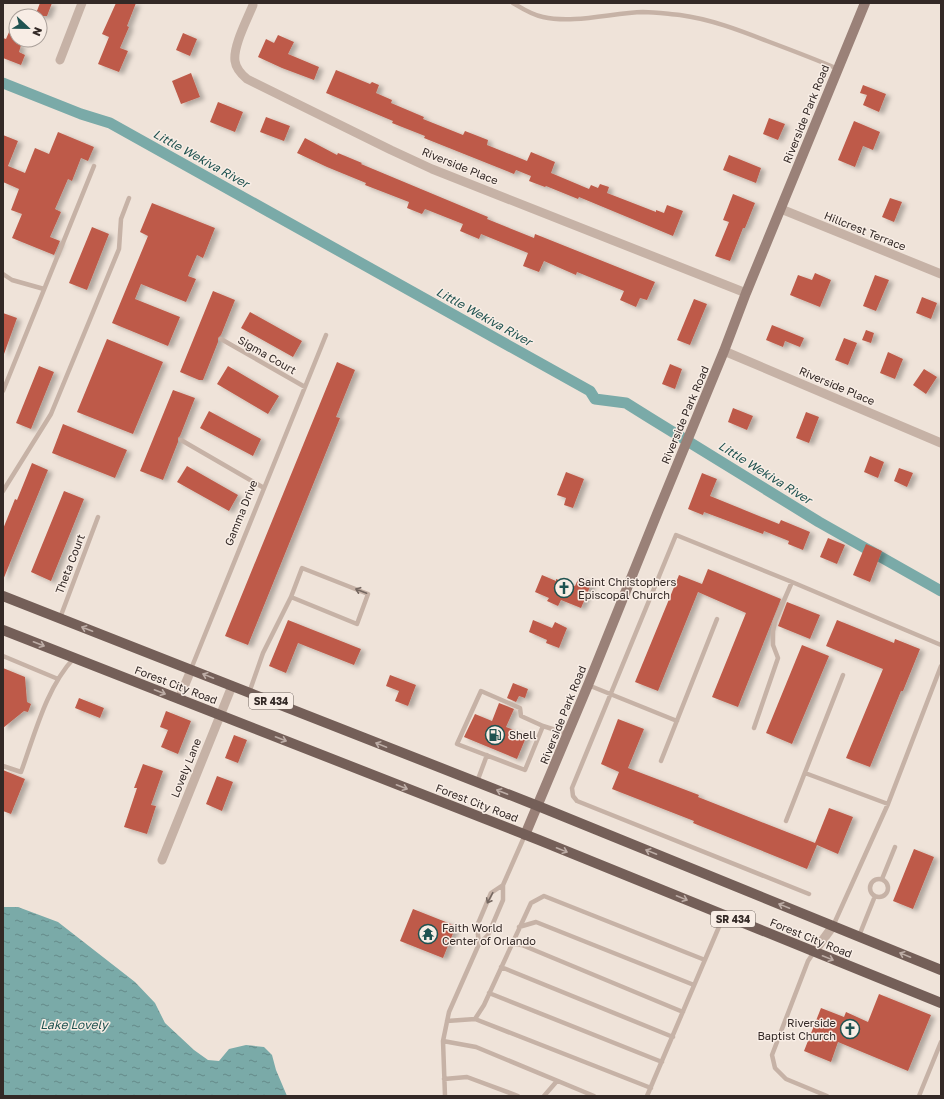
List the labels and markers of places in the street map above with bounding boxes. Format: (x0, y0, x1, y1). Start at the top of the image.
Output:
place label: Saint Christophers Episcopal Church (578, 575, 677, 601)
church icon: Saint Christophers Episcopal Church (553, 577, 575, 599)
fuel station icon: Shell (484, 724, 506, 746)
place label: Shell (509, 728, 537, 741)
place label: Faith World Center of Orlando (442, 921, 536, 947)
temple icon: Faith World Center of Orlando (417, 923, 439, 945)
place label: Riverside Baptist Church (757, 1016, 836, 1042)
church icon: Riverside Baptist Church (839, 1018, 861, 1040)

